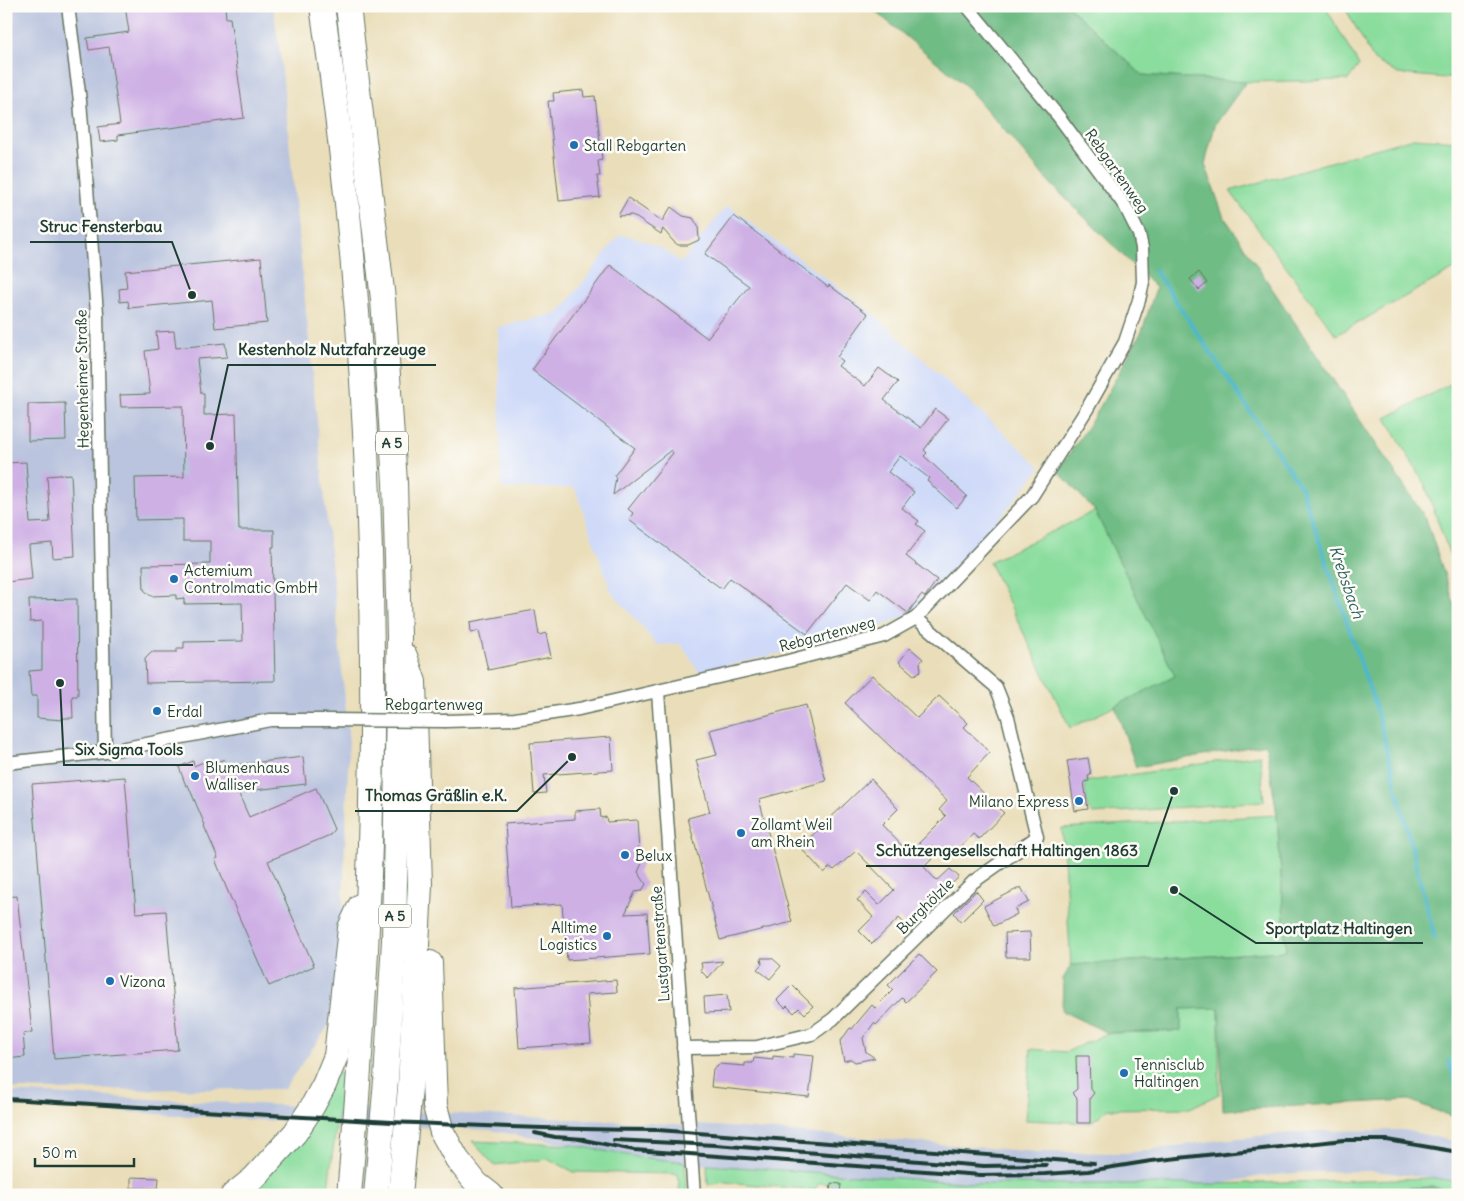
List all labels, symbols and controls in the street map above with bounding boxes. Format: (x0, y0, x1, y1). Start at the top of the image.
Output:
street label: Rebgartenweg (1081, 125, 1153, 217)
place label: Stall Rebgarten (584, 136, 687, 155)
marker: Stall Rebgarten (568, 139, 580, 151)
callout: Struc Fensterbau (30, 211, 172, 242)
text: Struc Fensterbau (40, 216, 163, 236)
street label: Hegenheimer Straße (71, 309, 93, 449)
callout: Kestenholz Nutzfahrzeuge (228, 334, 436, 365)
text: Kestenholz Nutzfahrzeuge (238, 339, 426, 360)
road number: A 5 (376, 432, 408, 454)
water label: Krebsbach (1325, 543, 1369, 622)
place label: Actemium Controlmatic GmbH (184, 561, 318, 597)
marker: Actemium Controlmatic GmbH (168, 573, 180, 585)
street label: Rebgartenweg (777, 612, 877, 656)
street label: Rebgartenweg (385, 695, 483, 714)
place label: Erdal (167, 702, 202, 721)
marker: Erdal (151, 705, 163, 717)
callout: Six Sigma Tools (64, 734, 193, 765)
text: Six Sigma Tools (75, 739, 183, 760)
place label: Blumenhaus Walliser (205, 758, 290, 794)
marker: Blumenhaus Walliser (189, 770, 201, 782)
callout: Thomas Gräßlin e.K. (355, 780, 517, 811)
text: Thomas Gräßlin e.K. (365, 785, 507, 805)
place label: Milano Express (969, 792, 1069, 811)
marker: Milano Express (1073, 795, 1085, 807)
place label: Zollamt Weil am Rhein (751, 815, 832, 851)
marker: Zollamt Weil am Rhein (735, 827, 747, 839)
callout: Schützengesellschaft Haltingen 1863 (866, 835, 1148, 866)
text: Schützengesellschaft Haltingen 1863 (876, 840, 1138, 861)
place label: Belux (635, 846, 673, 865)
marker: Belux (619, 849, 631, 861)
street label: Burghölzle (893, 874, 957, 938)
street label: Lustgartenstraße (646, 885, 674, 1003)
road number: A 5 (379, 904, 411, 928)
callout: Sportplatz Haltingen (1256, 912, 1423, 943)
place label: Alltime Logistics (539, 918, 597, 954)
text: Sportplatz Haltingen (1266, 918, 1412, 939)
marker: Alltime Logistics (601, 930, 613, 942)
place label: Vizona (120, 972, 166, 991)
marker: Vizona (104, 975, 116, 987)
place label: Tennisclub Haltingen (1134, 1055, 1204, 1091)
marker: Tennisclub Haltingen (1118, 1067, 1130, 1079)
scale bar (35, 1136, 134, 1168)
text: 50 m (42, 1143, 77, 1162)

